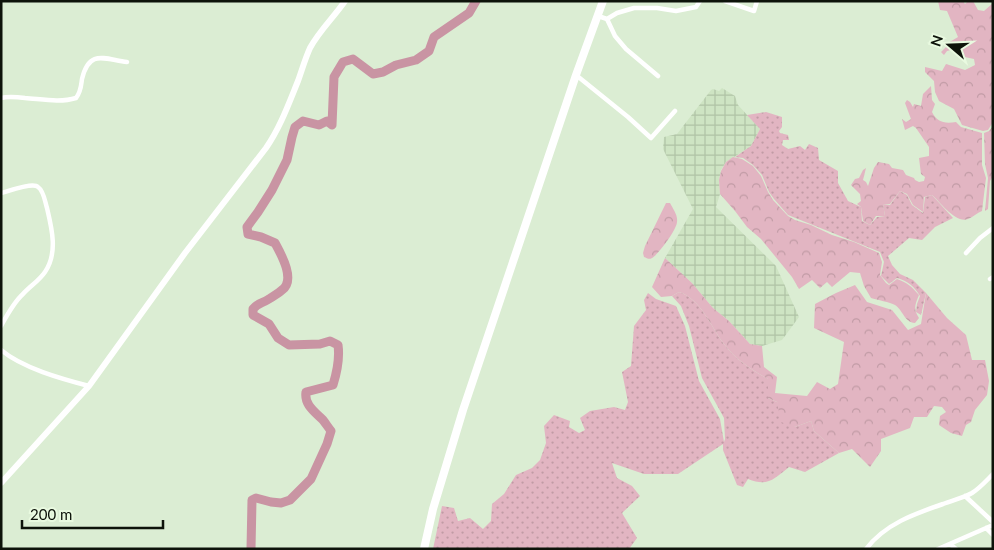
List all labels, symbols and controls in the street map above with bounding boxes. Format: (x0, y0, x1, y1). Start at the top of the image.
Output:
north arrow (924, 20, 974, 70)
text: N (926, 33, 946, 48)
scale bar (22, 498, 164, 530)
text: 200 m (30, 505, 72, 523)

